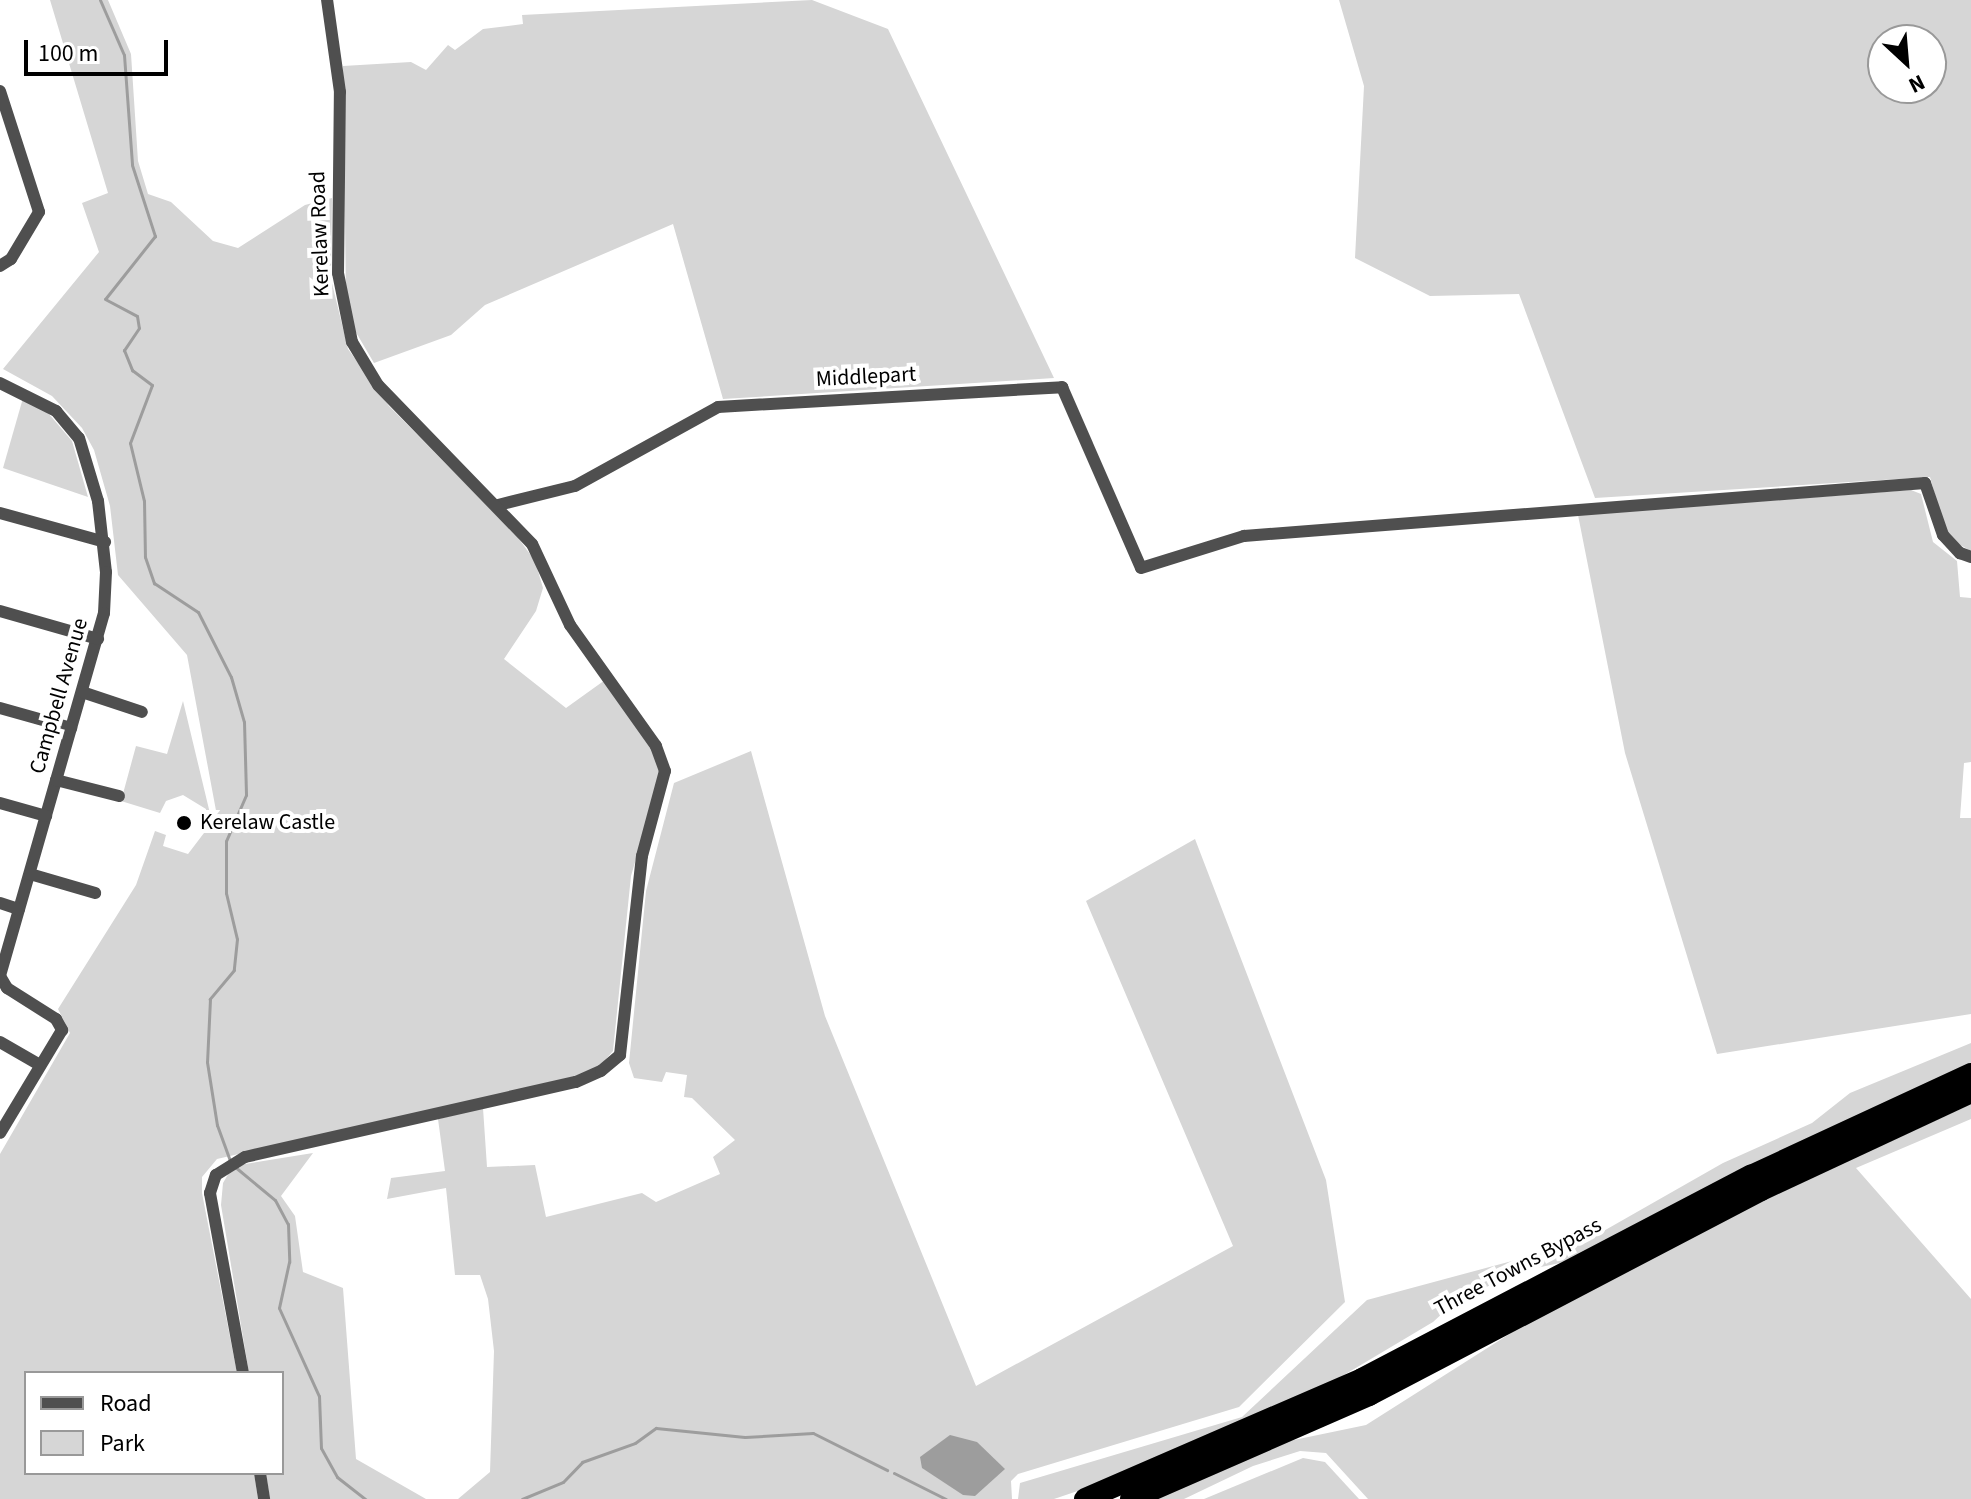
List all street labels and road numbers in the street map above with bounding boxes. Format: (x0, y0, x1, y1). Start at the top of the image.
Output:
street label: Kerelaw Road (305, 171, 335, 297)
street label: Middlepart (815, 361, 917, 393)
street label: Campbell Avenue (24, 615, 94, 777)
street label: Three Towns Bypass (1430, 1212, 1606, 1322)

